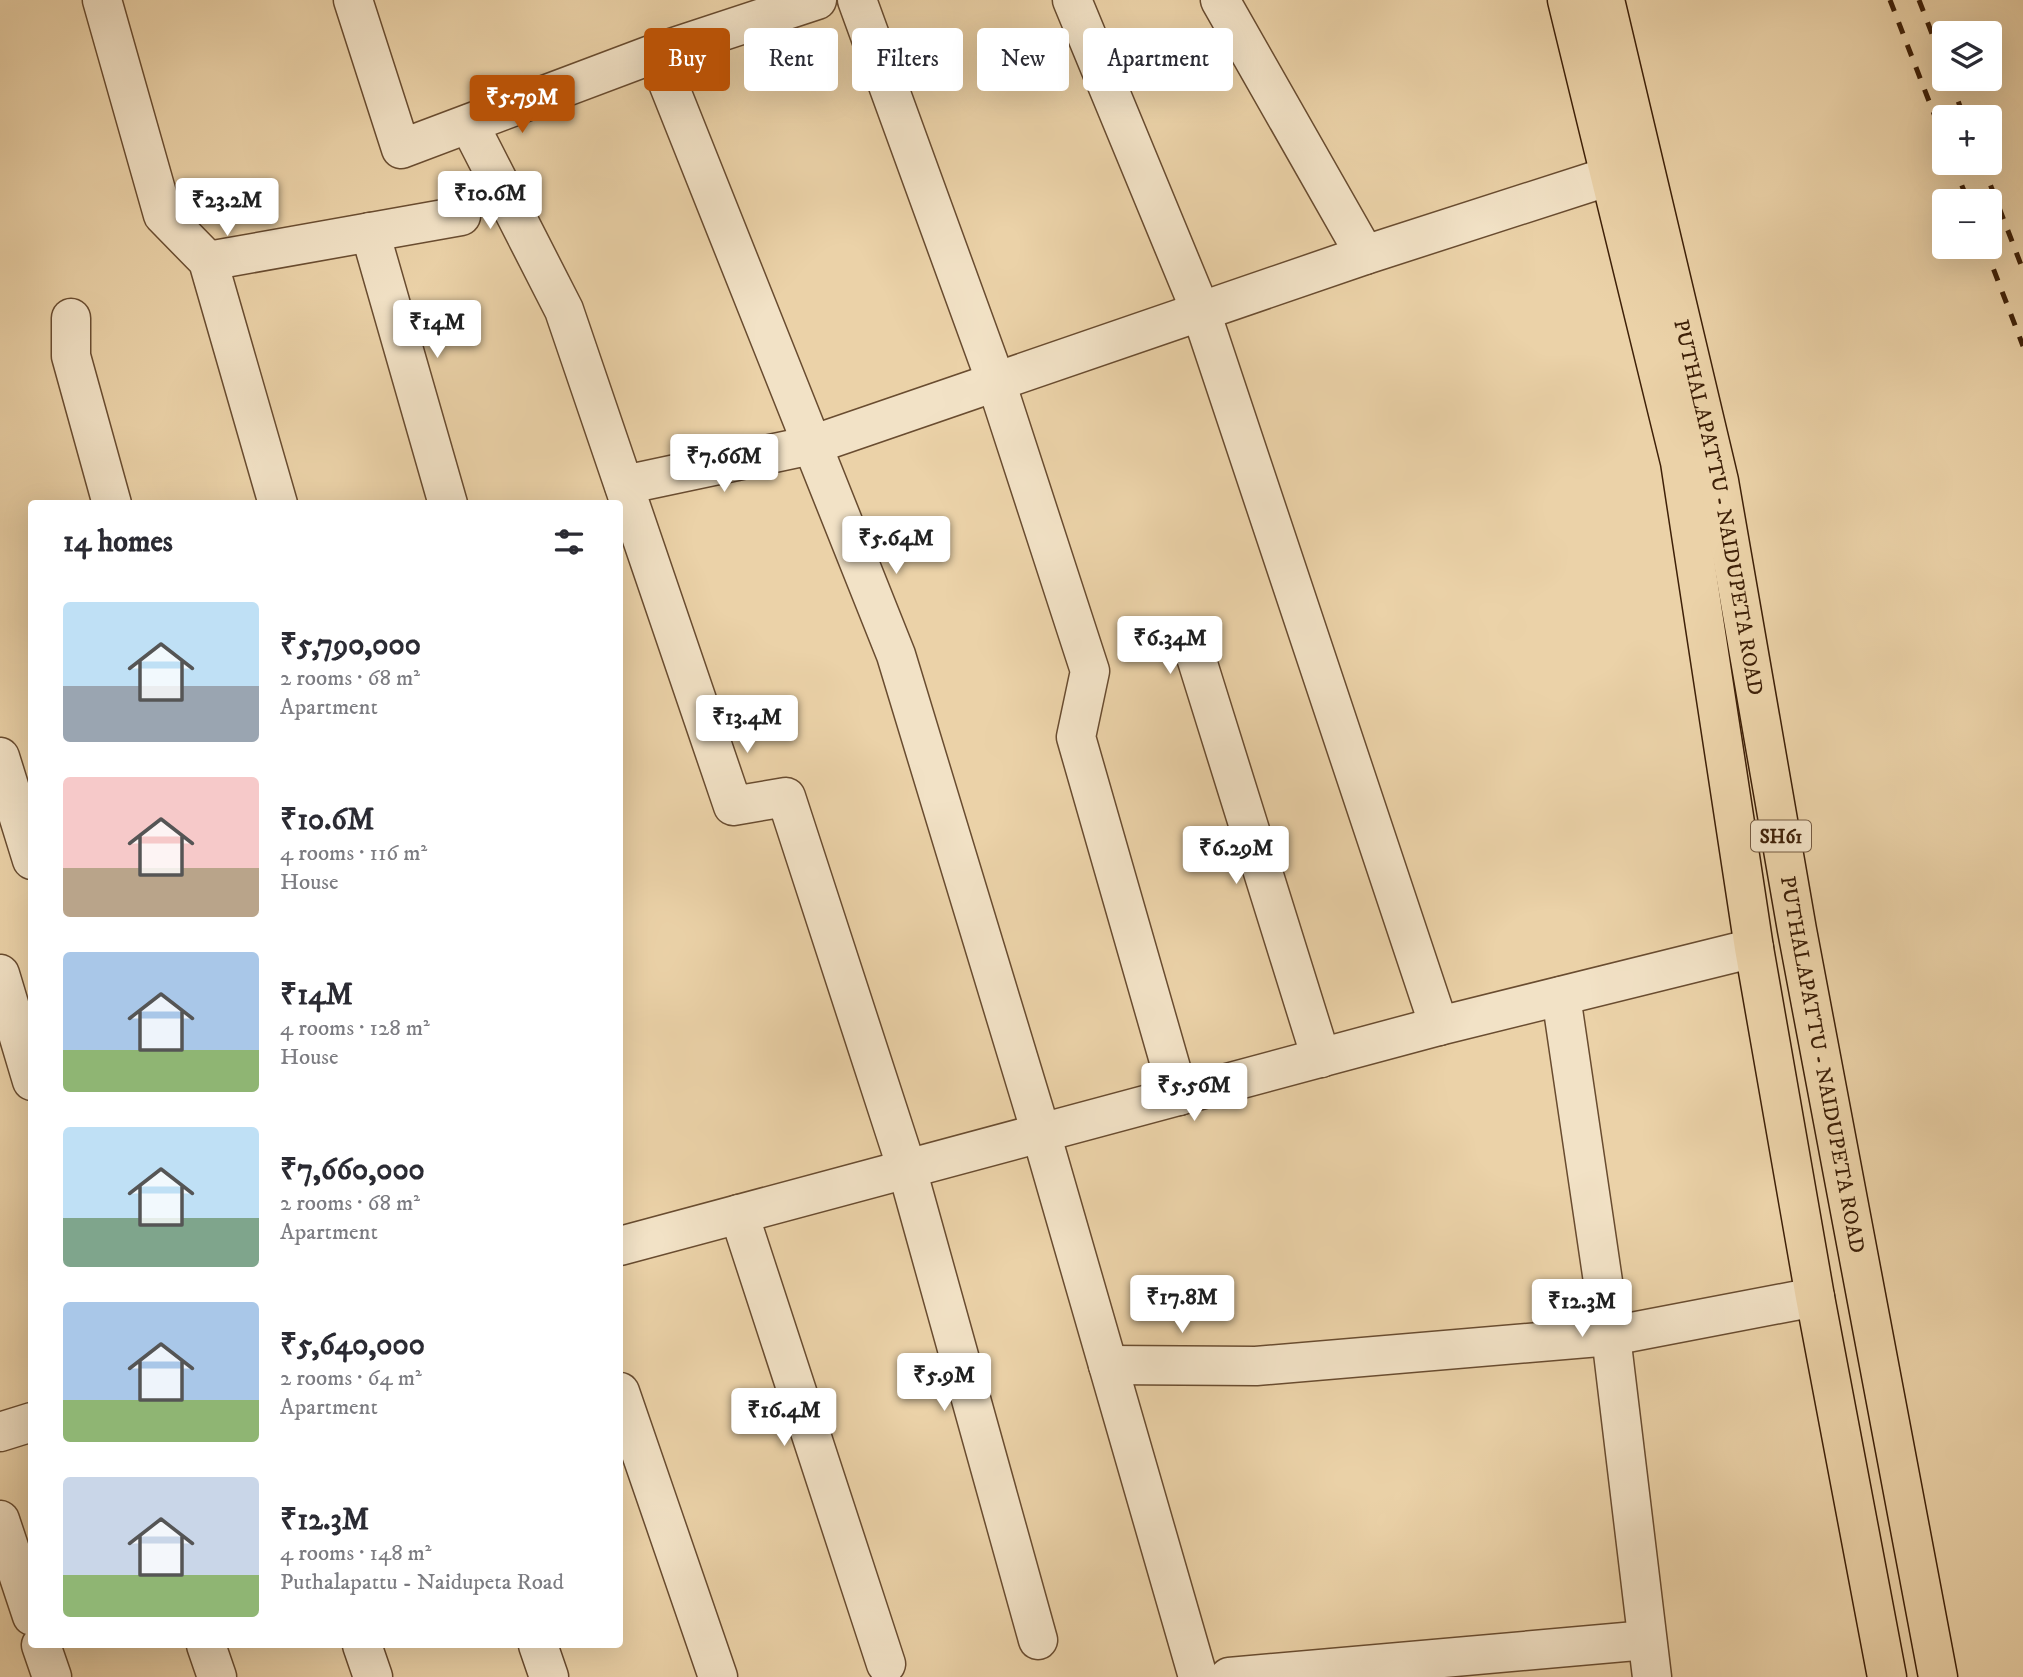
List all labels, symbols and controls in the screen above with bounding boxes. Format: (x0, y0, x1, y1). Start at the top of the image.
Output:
map controls (1932, 21, 2002, 259)
button: layers (1932, 21, 2002, 91)
chip: Buy (644, 28, 730, 91)
chip: Rent (744, 28, 838, 91)
chip: Filters (852, 28, 963, 91)
chip: New (977, 28, 1069, 91)
chip: Apartment (1083, 28, 1233, 91)
pin: ₹5.79M (465, 76, 579, 135)
text: ₹5.79M (486, 83, 558, 112)
button: + (1932, 105, 2002, 175)
pin: ₹10.6M (433, 172, 547, 231)
pin: ₹23.2M (170, 178, 284, 238)
text: ₹10.6M (454, 179, 526, 208)
text: ₹23.2M (192, 186, 262, 215)
button: − (1932, 189, 2002, 259)
pin: ₹14M (396, 300, 478, 360)
text: ₹14M (409, 308, 465, 337)
street label: PUTHALAPATTU - NAIDUPETA ROAD (1667, 317, 1768, 697)
pin: ₹7.66M (667, 434, 781, 494)
text: ₹7.66M (686, 442, 762, 471)
pin: ₹5.64M (839, 516, 953, 576)
icon: filters (550, 523, 588, 561)
text: 14 homes (63, 524, 173, 561)
text: ₹5.64M (858, 524, 934, 553)
pin: ₹6.34M (1113, 616, 1227, 676)
text: ₹6.34M (1133, 624, 1207, 653)
text: ₹5,790,000 (280, 627, 421, 664)
icon: home (119, 630, 203, 714)
text: 2 rooms · 68 m² (280, 664, 420, 693)
text: Apartment (280, 693, 378, 722)
pin: ₹13.4M (690, 696, 804, 755)
text: ₹13.4M (712, 703, 782, 732)
text: ₹10.6M (280, 802, 374, 839)
icon: home (119, 805, 203, 889)
road number: SH61 (1751, 820, 1811, 852)
pin: ₹6.29M (1179, 826, 1293, 886)
text: ₹6.29M (1199, 834, 1273, 863)
text: 4 rooms · 116 m² (280, 839, 427, 868)
text: House (280, 868, 338, 897)
street label: PUTHALAPATTU - NAIDUPETA ROAD (1774, 874, 1870, 1255)
text: ₹14M (280, 977, 353, 1014)
icon: home (119, 980, 203, 1064)
text: 4 rooms · 128 m² (280, 1014, 430, 1043)
text: House (280, 1043, 338, 1072)
pin: ₹5.56M (1137, 1064, 1251, 1123)
text: ₹5.56M (1157, 1071, 1231, 1100)
text: ₹7,660,000 (280, 1152, 425, 1189)
icon: home (119, 1155, 203, 1239)
text: 2 rooms · 68 m² (280, 1189, 420, 1218)
text: Apartment (280, 1218, 378, 1247)
pin: ₹17.8M (1125, 1276, 1239, 1335)
pin: ₹12.3M (1525, 1280, 1639, 1339)
text: ₹17.8M (1146, 1283, 1218, 1312)
text: ₹12.3M (1548, 1287, 1616, 1316)
text: ₹5,640,000 (280, 1327, 425, 1364)
icon: home (119, 1330, 203, 1414)
pin: ₹5.9M (895, 1354, 993, 1413)
text: ₹5.9M (913, 1361, 975, 1390)
text: 2 rooms · 64 m² (280, 1364, 422, 1393)
pin: ₹16.4M (727, 1388, 841, 1448)
text: Apartment (280, 1393, 378, 1422)
text: ₹16.4M (747, 1396, 821, 1425)
text: ₹12.3M (280, 1502, 369, 1539)
icon: home (119, 1505, 203, 1589)
text: 4 rooms · 148 m² (280, 1539, 432, 1568)
text: Puthalapattu - Naidupeta Road (280, 1568, 564, 1597)

